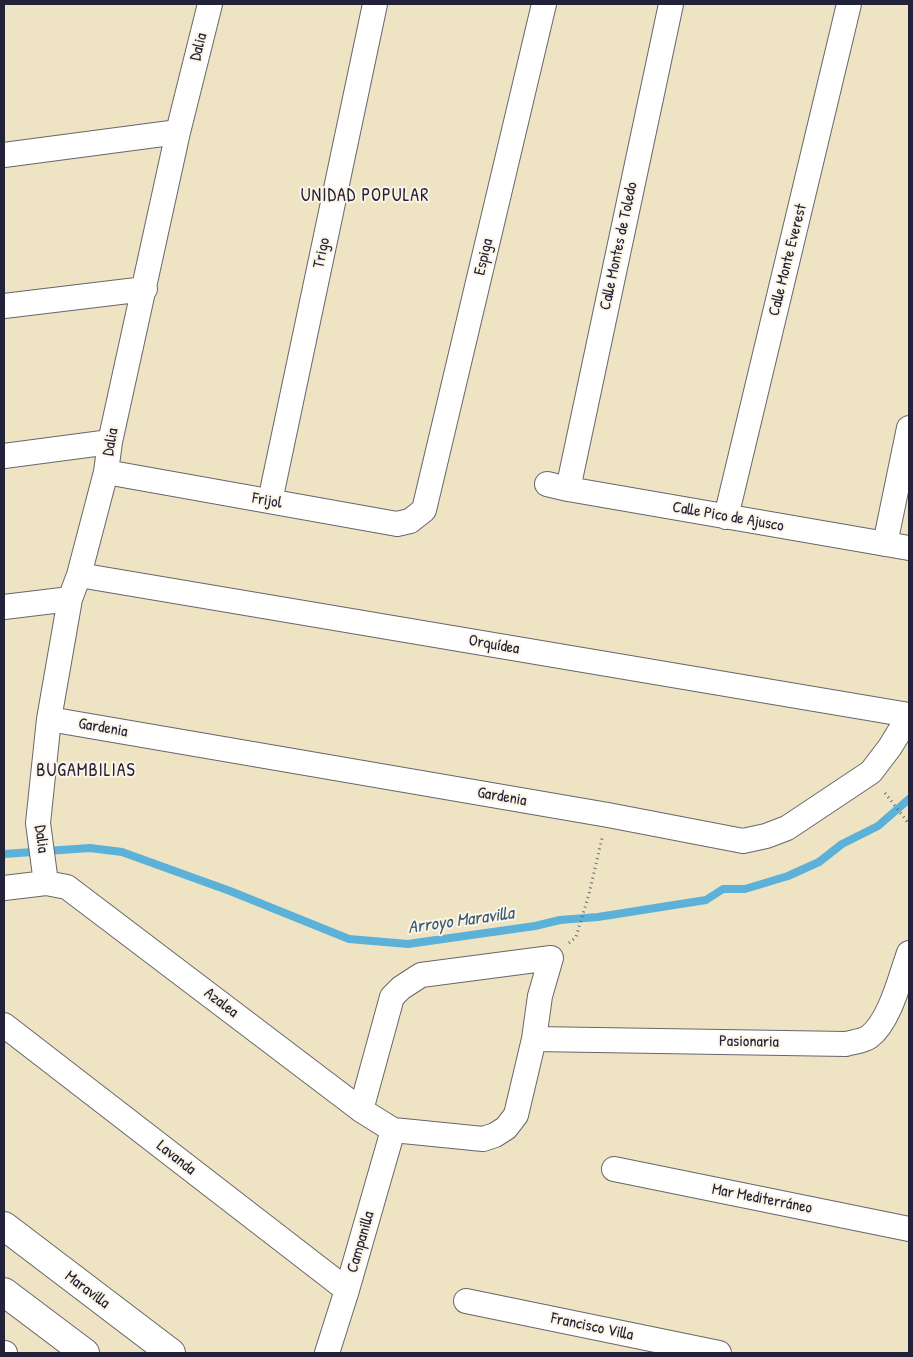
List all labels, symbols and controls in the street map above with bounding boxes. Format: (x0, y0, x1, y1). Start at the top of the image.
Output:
street label: Dalia (186, 31, 212, 63)
street label: Calle Montes de Toledo (596, 180, 642, 312)
district label: UNIDAD POPULAR (299, 185, 431, 207)
street label: Calle Monte Everest (765, 202, 811, 318)
street label: Trigo (309, 236, 335, 270)
street label: Espiga (470, 237, 498, 277)
street label: Dalia (99, 427, 123, 457)
street label: Frijol (250, 489, 284, 513)
street label: Calle Pico de Ajusco (671, 498, 785, 536)
street label: Orquídea (467, 631, 521, 659)
street label: Gardenia (77, 714, 129, 742)
district label: BUGAMBILIAS (35, 760, 137, 782)
street label: Gardenia (476, 783, 528, 811)
street label: Dalia (30, 824, 52, 854)
water label: Arroyo Maravilla (407, 903, 515, 939)
street label: Azalea (200, 984, 242, 1022)
street label: Pasionaria (719, 1032, 779, 1052)
street label: Lavanda (153, 1137, 199, 1179)
street label: Mar Mediterráneo (710, 1180, 814, 1218)
street label: Campanilla (343, 1209, 379, 1275)
street label: Maravilla (61, 1267, 113, 1313)
street label: Francisco Villa (549, 1309, 635, 1345)

